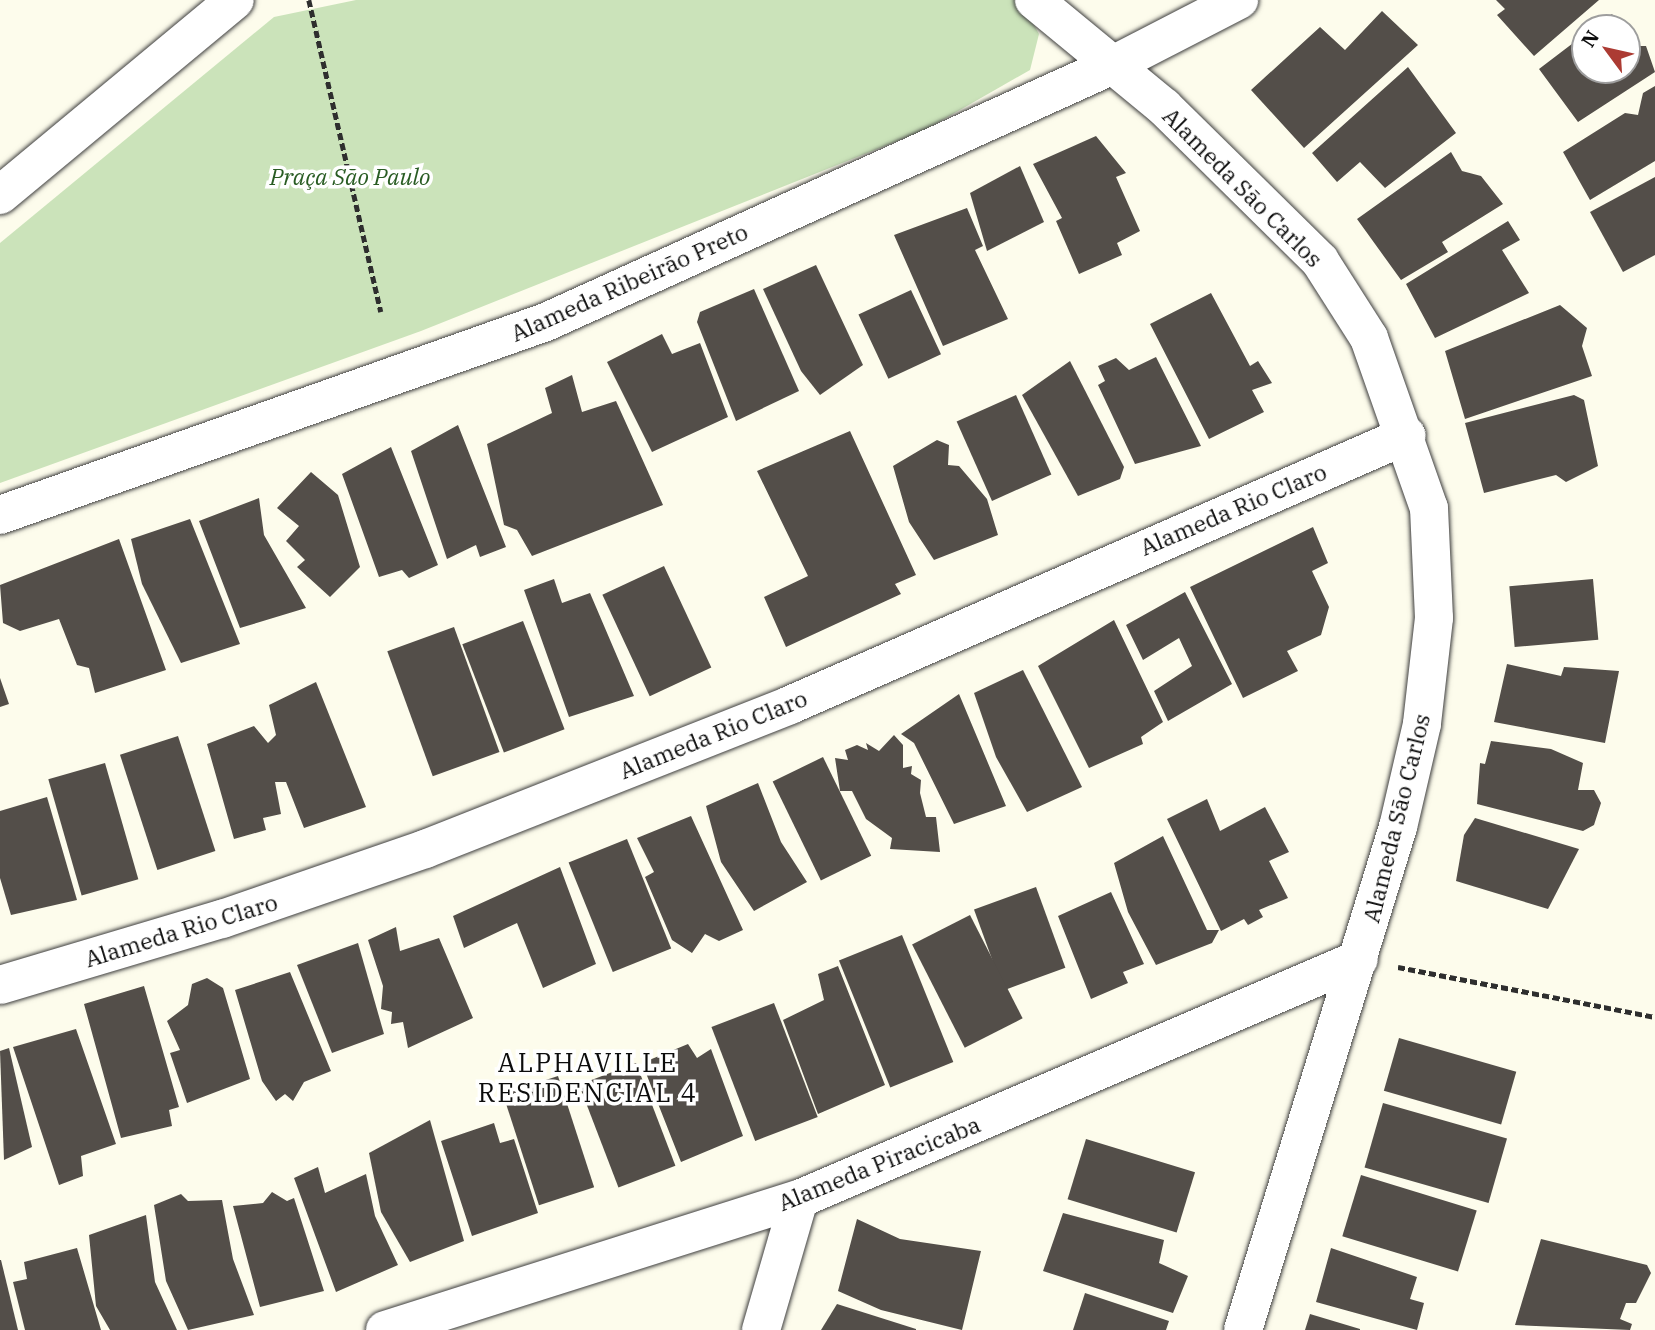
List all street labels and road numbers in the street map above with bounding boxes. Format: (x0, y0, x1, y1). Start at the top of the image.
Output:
street label: Alameda São Carlos (1157, 101, 1329, 273)
street label: Alameda Ribeirão Preto (506, 217, 752, 347)
street label: Alameda Rio Claro (1136, 457, 1330, 561)
street label: Alameda Rio Claro (615, 684, 811, 784)
street label: Alameda São Carlos (1357, 711, 1435, 925)
street label: Alameda Rio Claro (81, 888, 281, 972)
street label: Alameda Piracicaba (774, 1110, 984, 1216)

